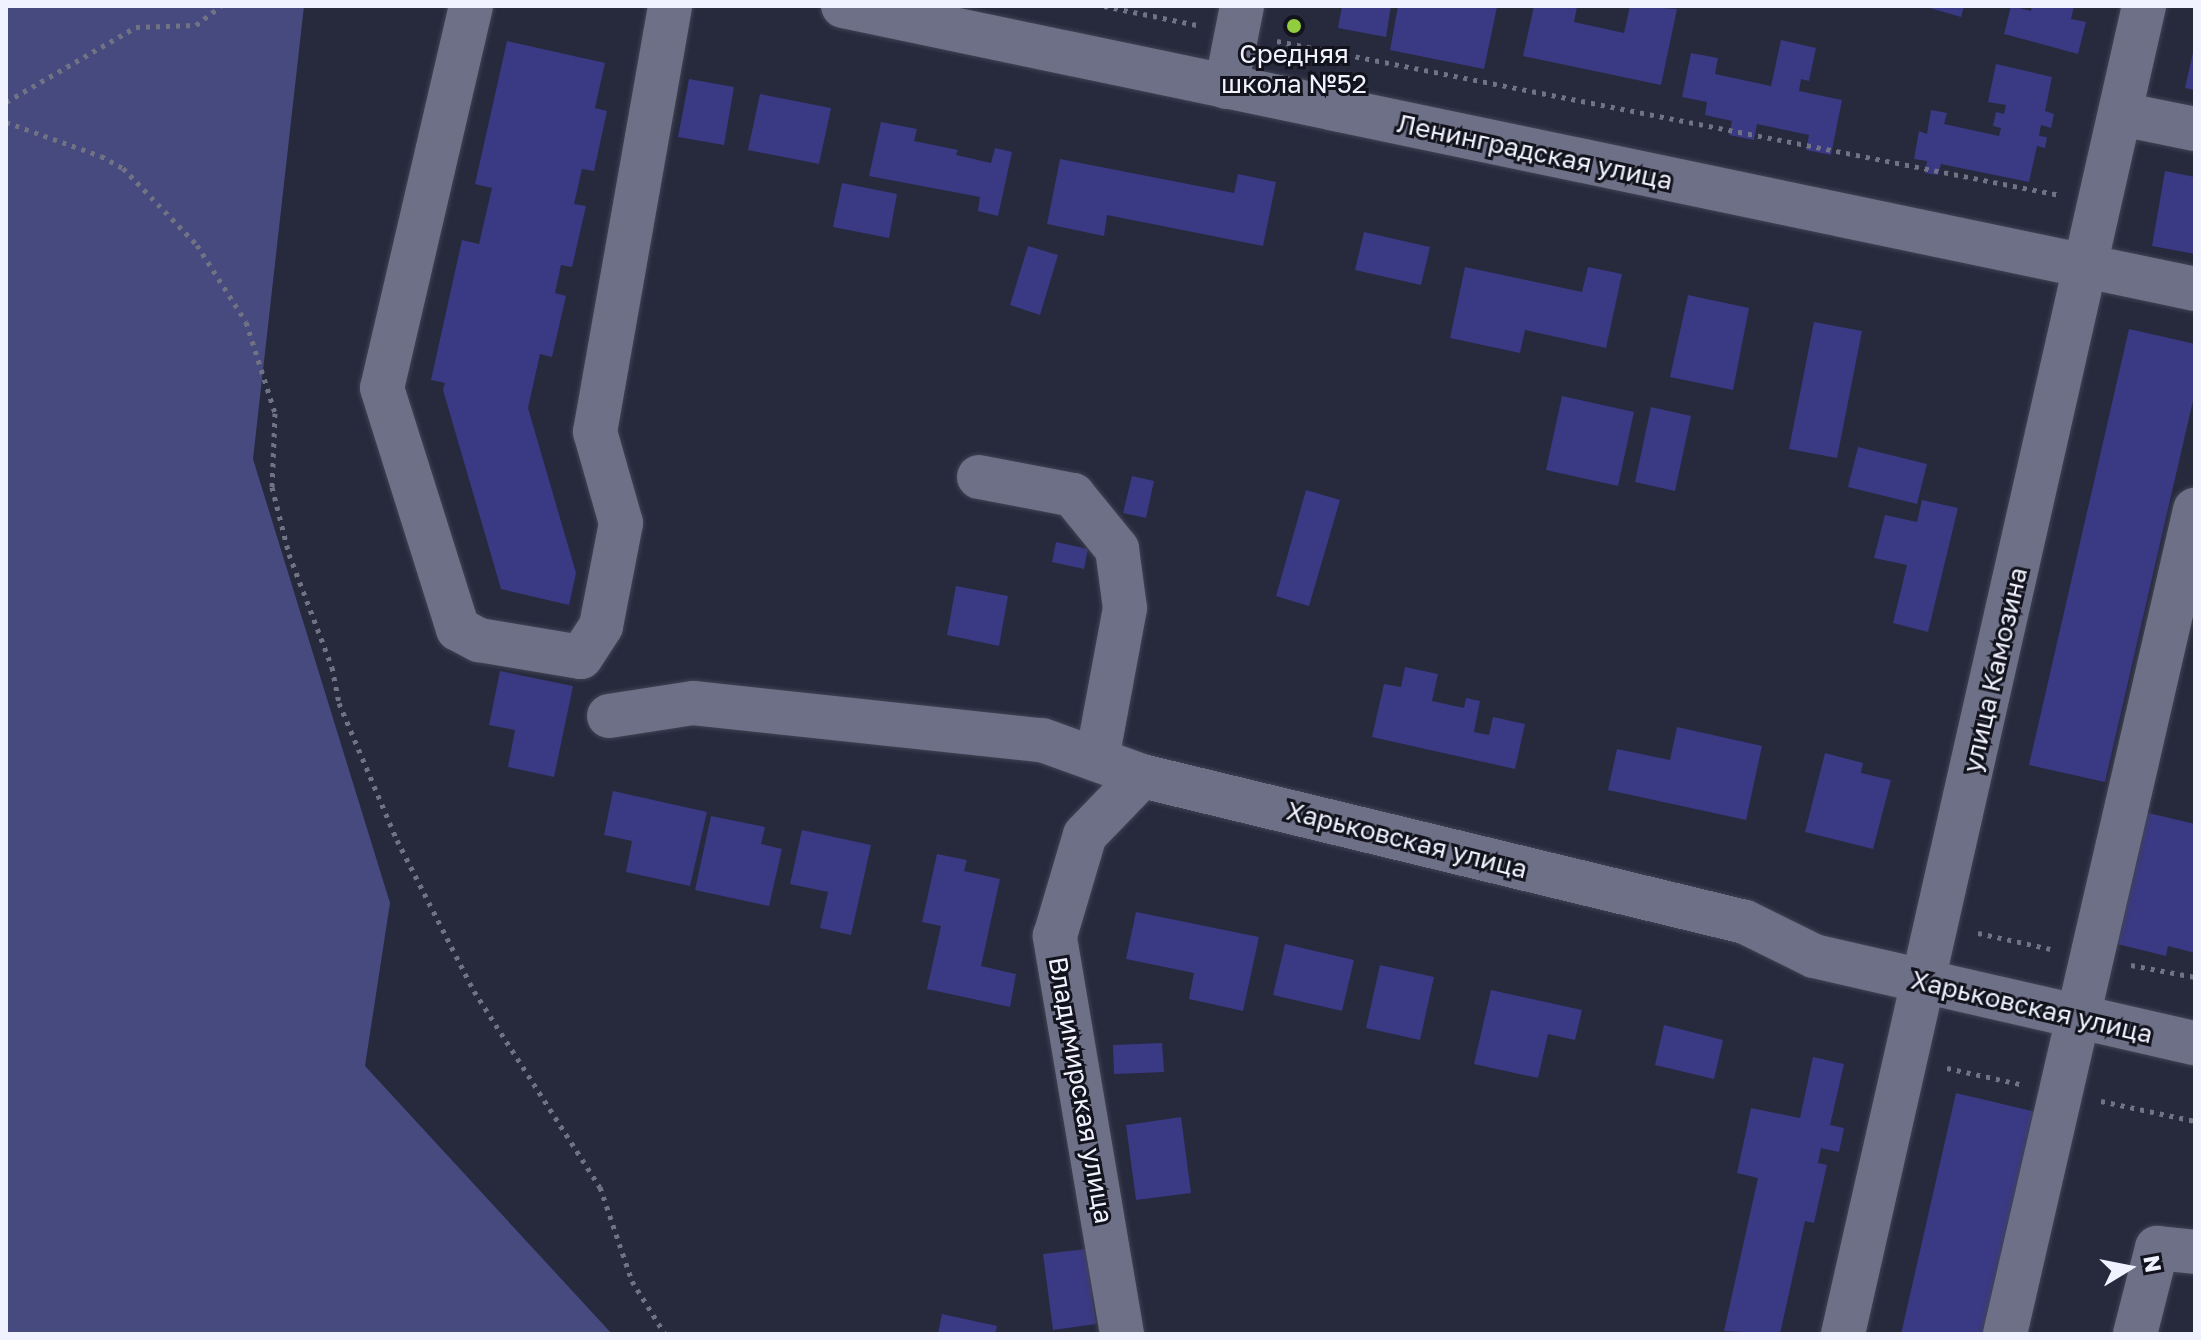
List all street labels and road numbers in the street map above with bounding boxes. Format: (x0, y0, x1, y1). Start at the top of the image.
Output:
street label: Ленинградская улица (1394, 108, 1676, 196)
street label: улица Камозина (1956, 564, 2034, 776)
street label: Харьковская улица (1283, 795, 1531, 885)
street label: Владимирская улица (1042, 954, 1120, 1226)
street label: Харьковская улица (1908, 964, 2156, 1050)

